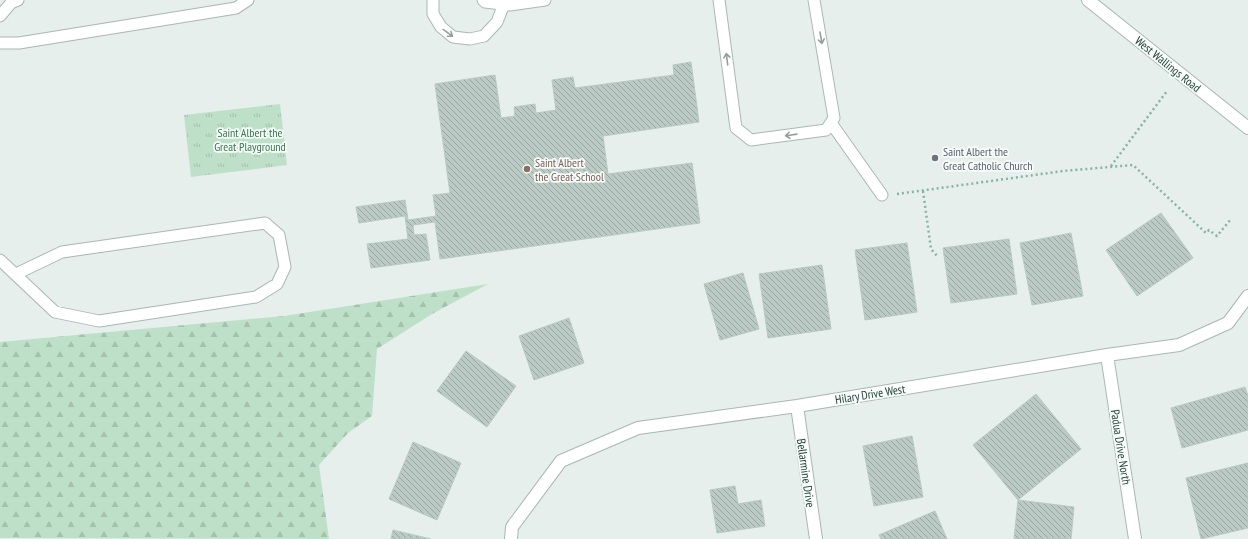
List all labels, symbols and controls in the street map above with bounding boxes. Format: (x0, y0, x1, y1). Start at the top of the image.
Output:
one-way arrow (443, 29, 454, 37)
one-way arrow (817, 32, 825, 45)
street label: West Wallings Road (1132, 33, 1204, 95)
one-way arrow (723, 53, 731, 66)
park label: Saint Albert the Great Playground (214, 125, 286, 154)
one-way arrow (785, 131, 798, 138)
place label: Saint Albert the Great Catholic Church (943, 144, 1033, 173)
marker: Saint Albert the Great Catholic Church (930, 153, 940, 163)
place label: Saint Albert the Great School (535, 155, 604, 184)
marker: Saint Albert the Great School (522, 164, 532, 174)
street label: Hilary Drive West (834, 381, 907, 407)
street label: Padua Drive North (1108, 408, 1134, 486)
street label: Bellarmine Drive (794, 438, 818, 508)

